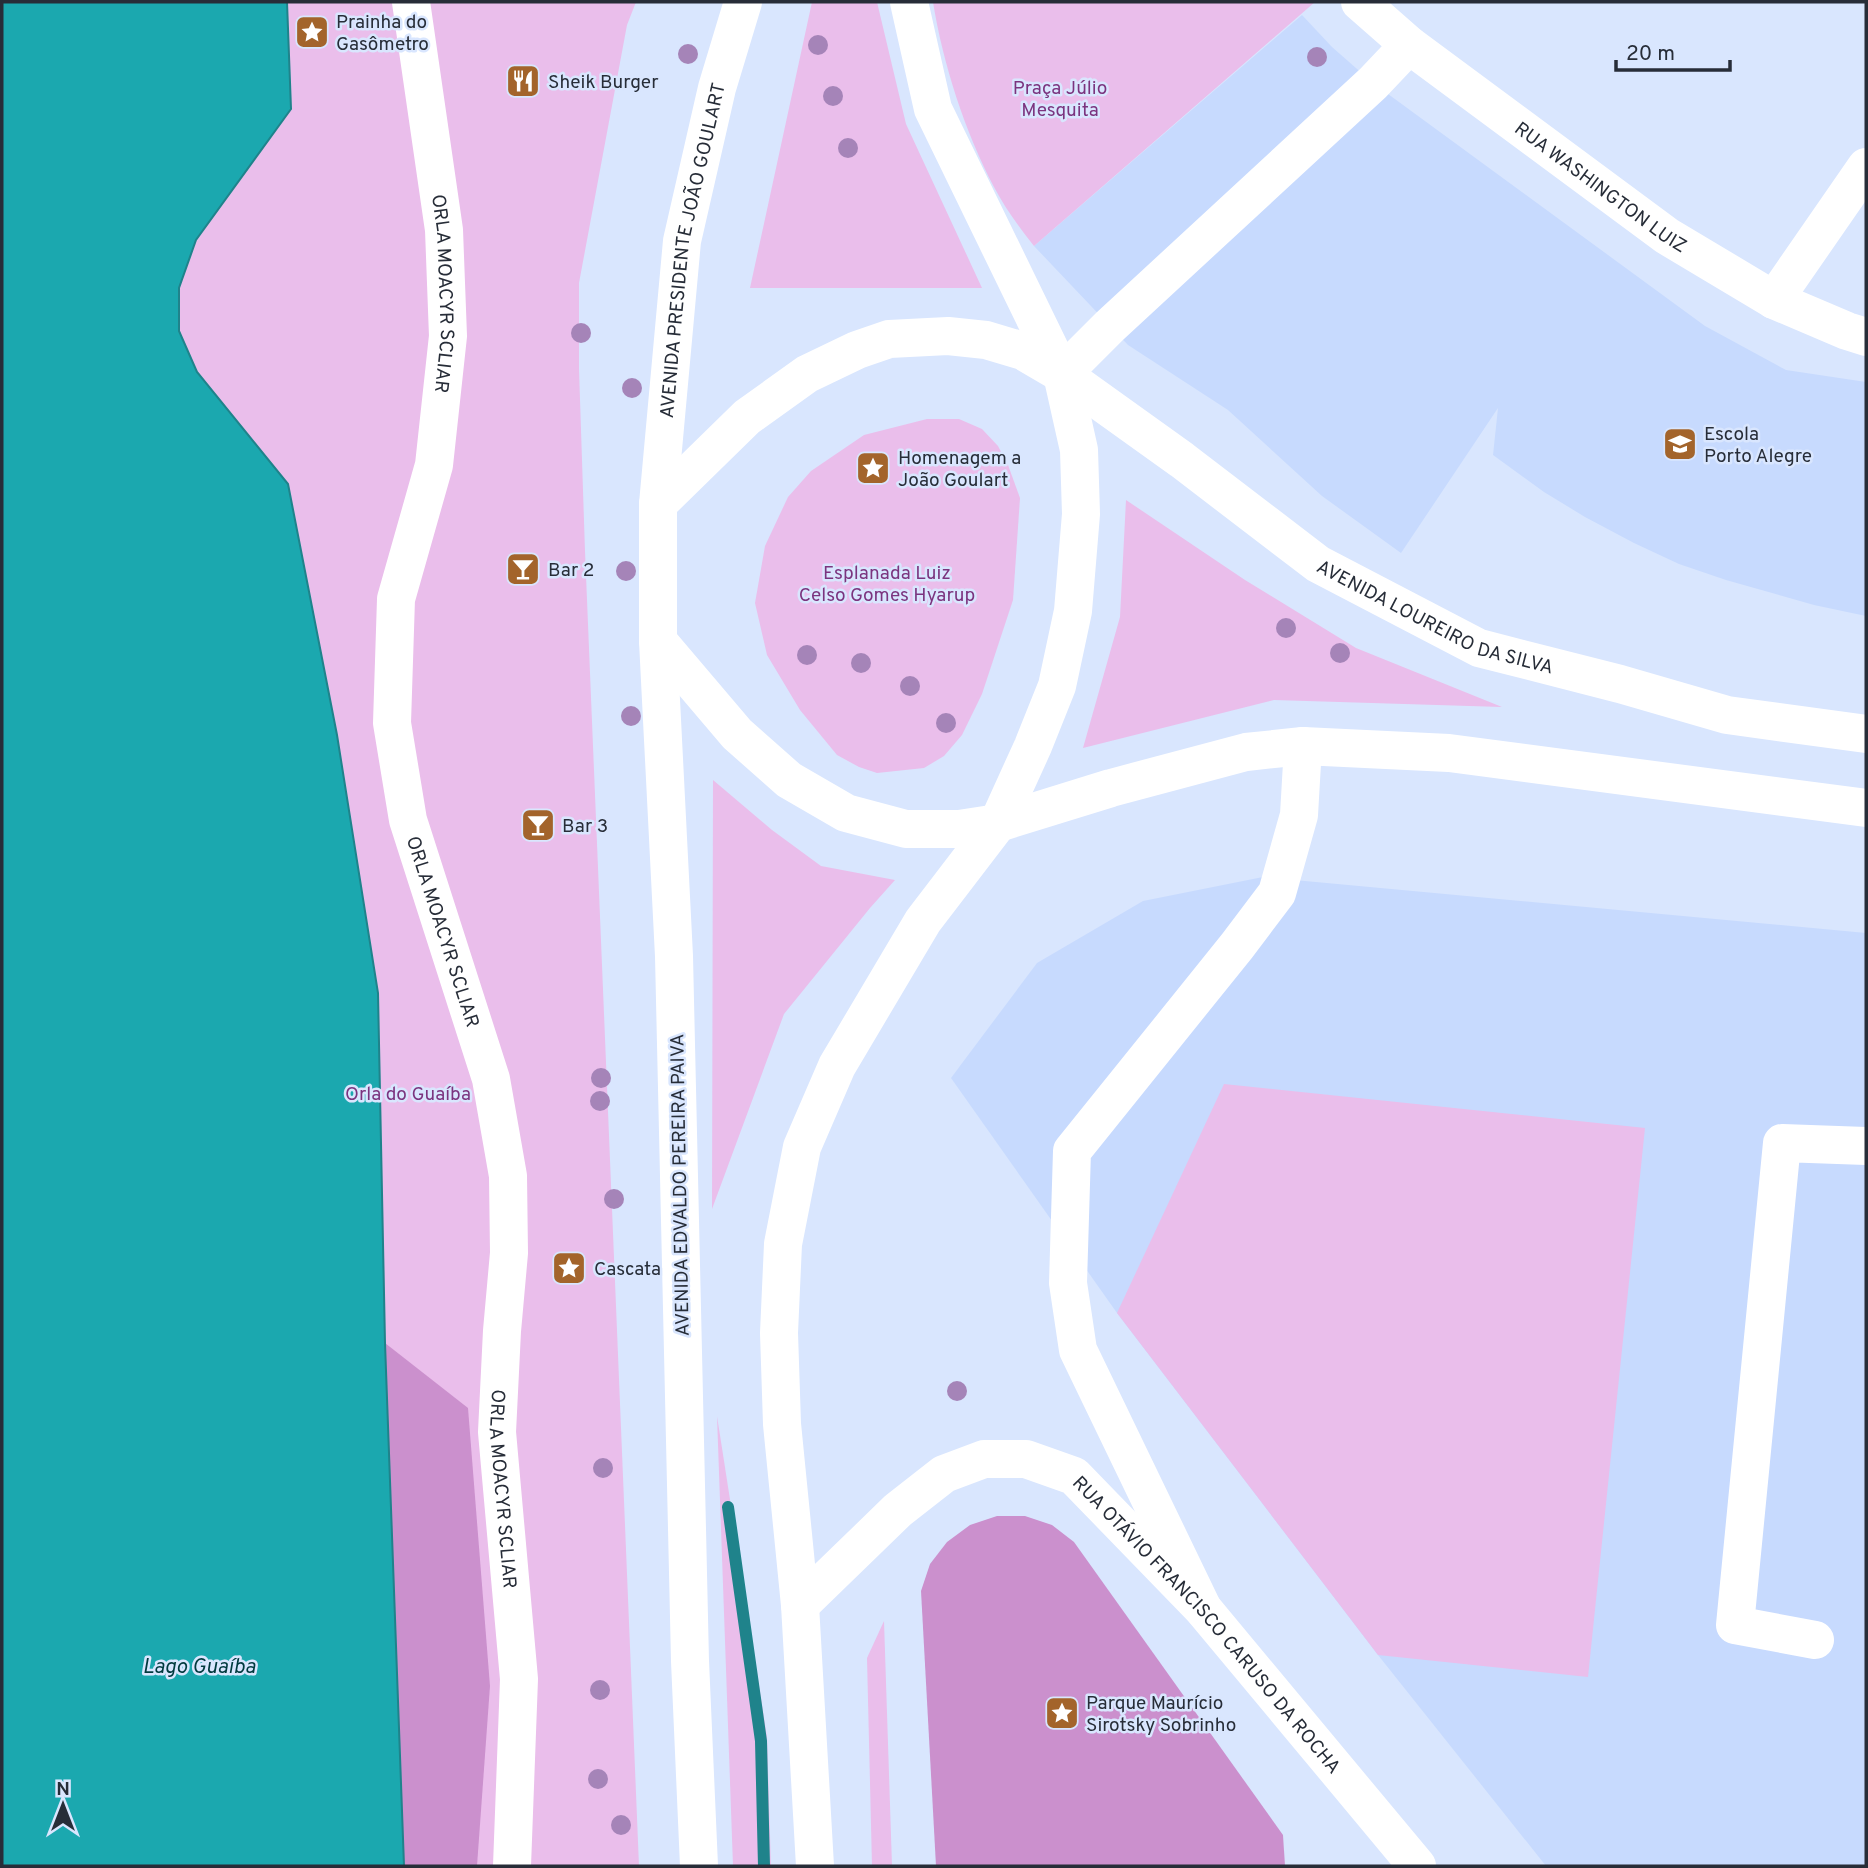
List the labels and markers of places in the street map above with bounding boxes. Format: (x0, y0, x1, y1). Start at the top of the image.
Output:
place label: Prainha do Gasômetro (336, 11, 429, 57)
place icon: Prainha do Gasômetro (293, 13, 331, 51)
restaurant icon: Sheik Burger (504, 62, 542, 100)
place label: Sheik Burger (548, 71, 659, 95)
place label: Escola Porto Alegre (1704, 423, 1812, 469)
school or university icon: Escola Porto Alegre (1661, 425, 1699, 463)
place label: Homenagem a João Goulart (898, 447, 1021, 493)
place icon: Homenagem a João Goulart (854, 449, 892, 487)
bar icon: Bar 2 (504, 550, 542, 588)
place label: Bar 2 (548, 559, 594, 583)
bar icon: Bar 3 (519, 806, 557, 844)
place label: Bar 3 (562, 815, 608, 839)
place icon: Cascata (550, 1249, 588, 1287)
place label: Cascata (594, 1258, 661, 1282)
place label: Parque Maurício Sirotsky Sobrinho (1086, 1692, 1236, 1738)
place icon: Parque Maurício Sirotsky Sobrinho (1043, 1694, 1081, 1732)

